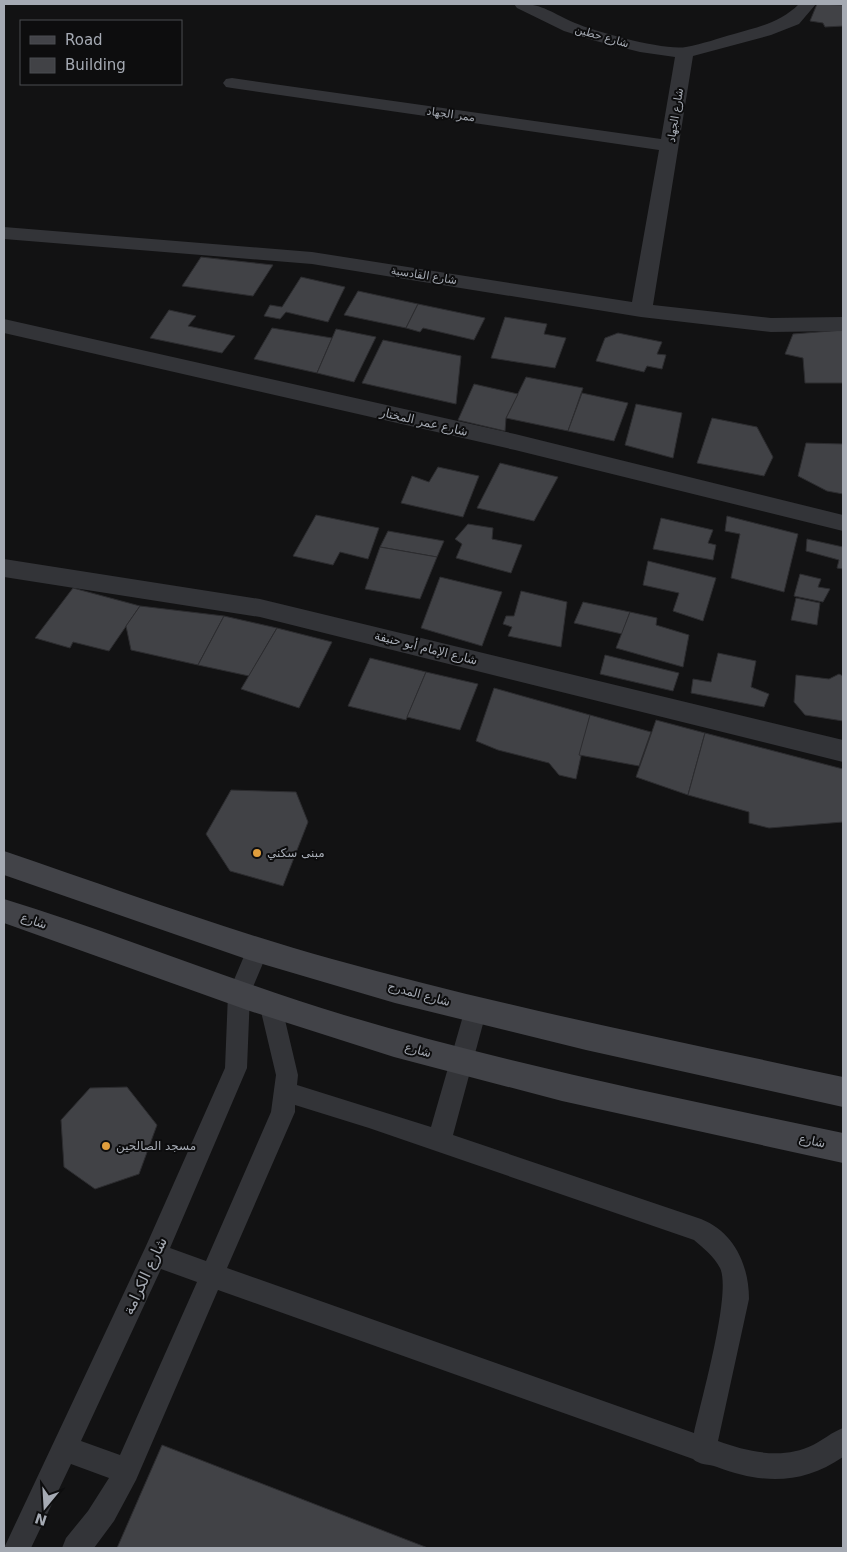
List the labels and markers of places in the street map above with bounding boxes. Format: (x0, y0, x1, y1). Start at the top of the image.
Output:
place label: مبنى سكني (267, 846, 325, 860)
marker: مبنى سكني (251, 847, 263, 859)
place label: مسجد الصالحين (116, 1139, 196, 1154)
marker: مسجد الصالحين (100, 1140, 112, 1152)

